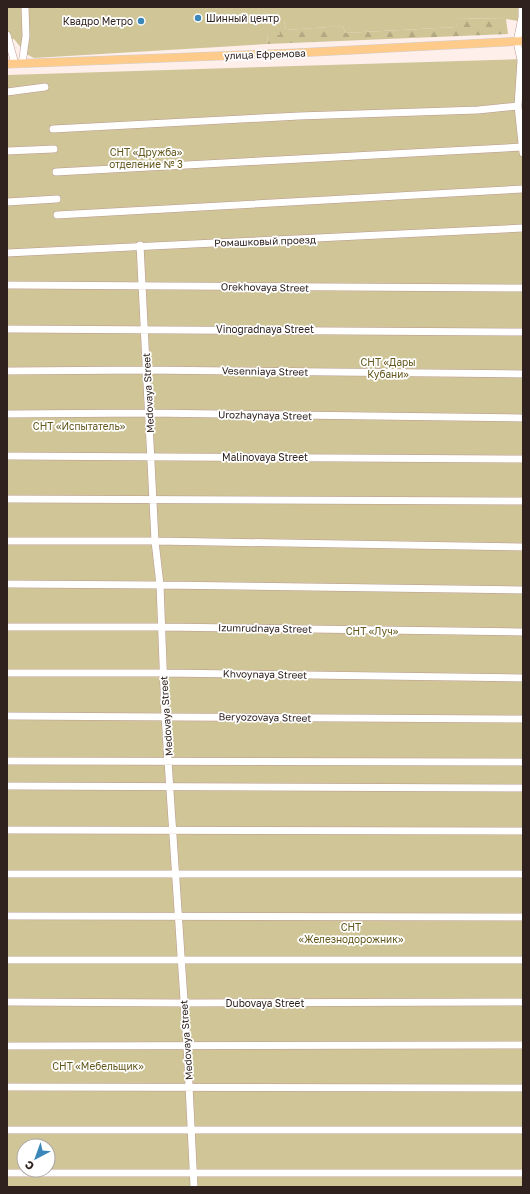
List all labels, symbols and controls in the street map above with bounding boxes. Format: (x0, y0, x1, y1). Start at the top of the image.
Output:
place label: Шинный центр (206, 12, 279, 24)
marker: Шинный центр (193, 13, 203, 23)
place label: Квадро Метро (63, 15, 133, 27)
marker: Квадро Метро (136, 16, 146, 26)
street label: улица Ефремова (224, 47, 306, 61)
park label: СНТ «Дружба» отделение № 3 (109, 146, 183, 170)
street label: Ромашковый проезд (214, 233, 316, 249)
street label: Orekhovaya Street (221, 280, 309, 294)
street label: Vinogradnaya Street (216, 323, 314, 335)
street label: Medovaya Street (140, 353, 156, 433)
park label: СНТ «Дары Кубани» (361, 356, 416, 380)
street label: Vesenniaya Street (222, 364, 308, 378)
street label: Urozhaynaya Street (218, 408, 312, 422)
park label: СНТ «Испытатель» (33, 420, 126, 432)
street label: Malinovaya Street (222, 451, 308, 463)
street label: Izumrudnaya Street (218, 621, 312, 635)
park label: СНТ «Луч» (346, 625, 399, 637)
street label: Khvoynaya Street (223, 667, 307, 681)
street label: Medovaya Street (157, 676, 175, 756)
street label: Beryozovaya Street (218, 710, 312, 724)
park label: СНТ «Железнодорожник» (299, 921, 404, 945)
street label: Dubovaya Street (226, 997, 304, 1009)
street label: Medovaya Street (177, 1000, 195, 1080)
park label: СНТ «Мебельщик» (52, 1060, 144, 1072)
north arrow (16, 1138, 56, 1178)
text: С (22, 1158, 36, 1173)

